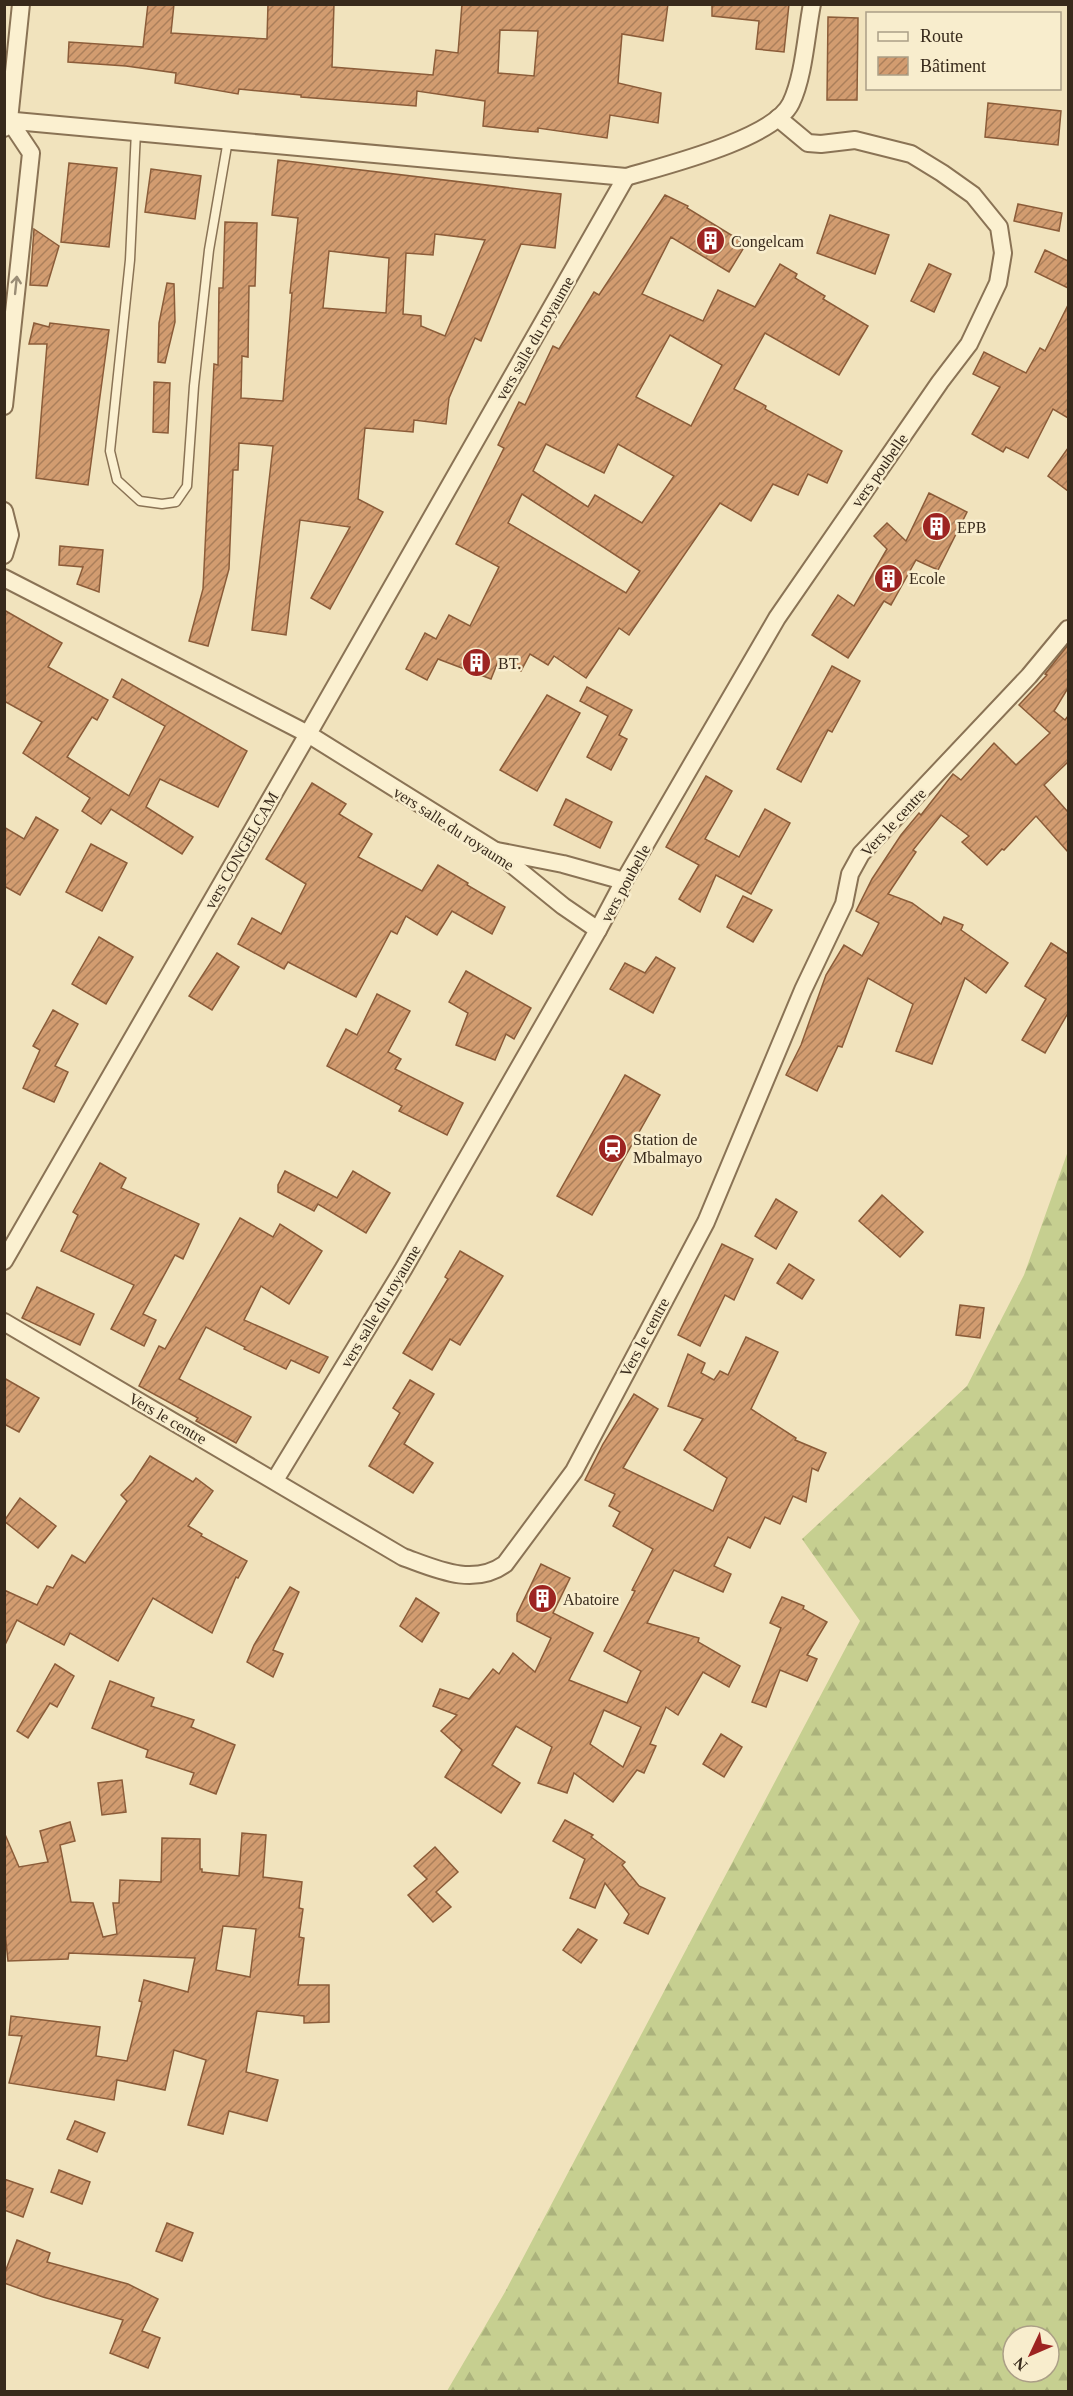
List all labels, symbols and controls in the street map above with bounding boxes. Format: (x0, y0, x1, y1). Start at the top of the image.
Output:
legend (866, 12, 1061, 90)
text: Route (920, 26, 963, 46)
text: Bâtiment (920, 56, 986, 76)
building icon: Congelcam (694, 225, 726, 257)
place label: Congelcam (731, 233, 804, 251)
street label: vers salle du royaume (492, 273, 578, 404)
one-way arrow (11, 276, 22, 296)
street label: vers poubelle (848, 430, 912, 511)
building icon: EPB (920, 511, 952, 543)
place label: EPB (957, 519, 986, 536)
building icon: Ecole (872, 562, 904, 594)
place label: Ecole (909, 570, 945, 587)
building icon: BT. (461, 647, 493, 679)
place label: BT. (498, 655, 521, 672)
street label: vers salle du royaume (390, 783, 517, 874)
street label: Vers le centre (857, 785, 929, 860)
street label: vers CONGELCAM (201, 789, 282, 912)
street label: vers poubelle (597, 842, 655, 925)
place label: Station de Mbalmayo (633, 1131, 702, 1167)
station icon: Station de Mbalmayo (596, 1132, 628, 1164)
street label: vers salle du royaume (337, 1242, 425, 1371)
street label: Vers le centre (616, 1295, 672, 1380)
street label: Vers le centre (126, 1389, 210, 1448)
building icon: Abatoire (526, 1583, 558, 1615)
place label: Abatoire (563, 1591, 619, 1608)
north arrow (1001, 2324, 1061, 2384)
text: N (1010, 2354, 1031, 2374)

